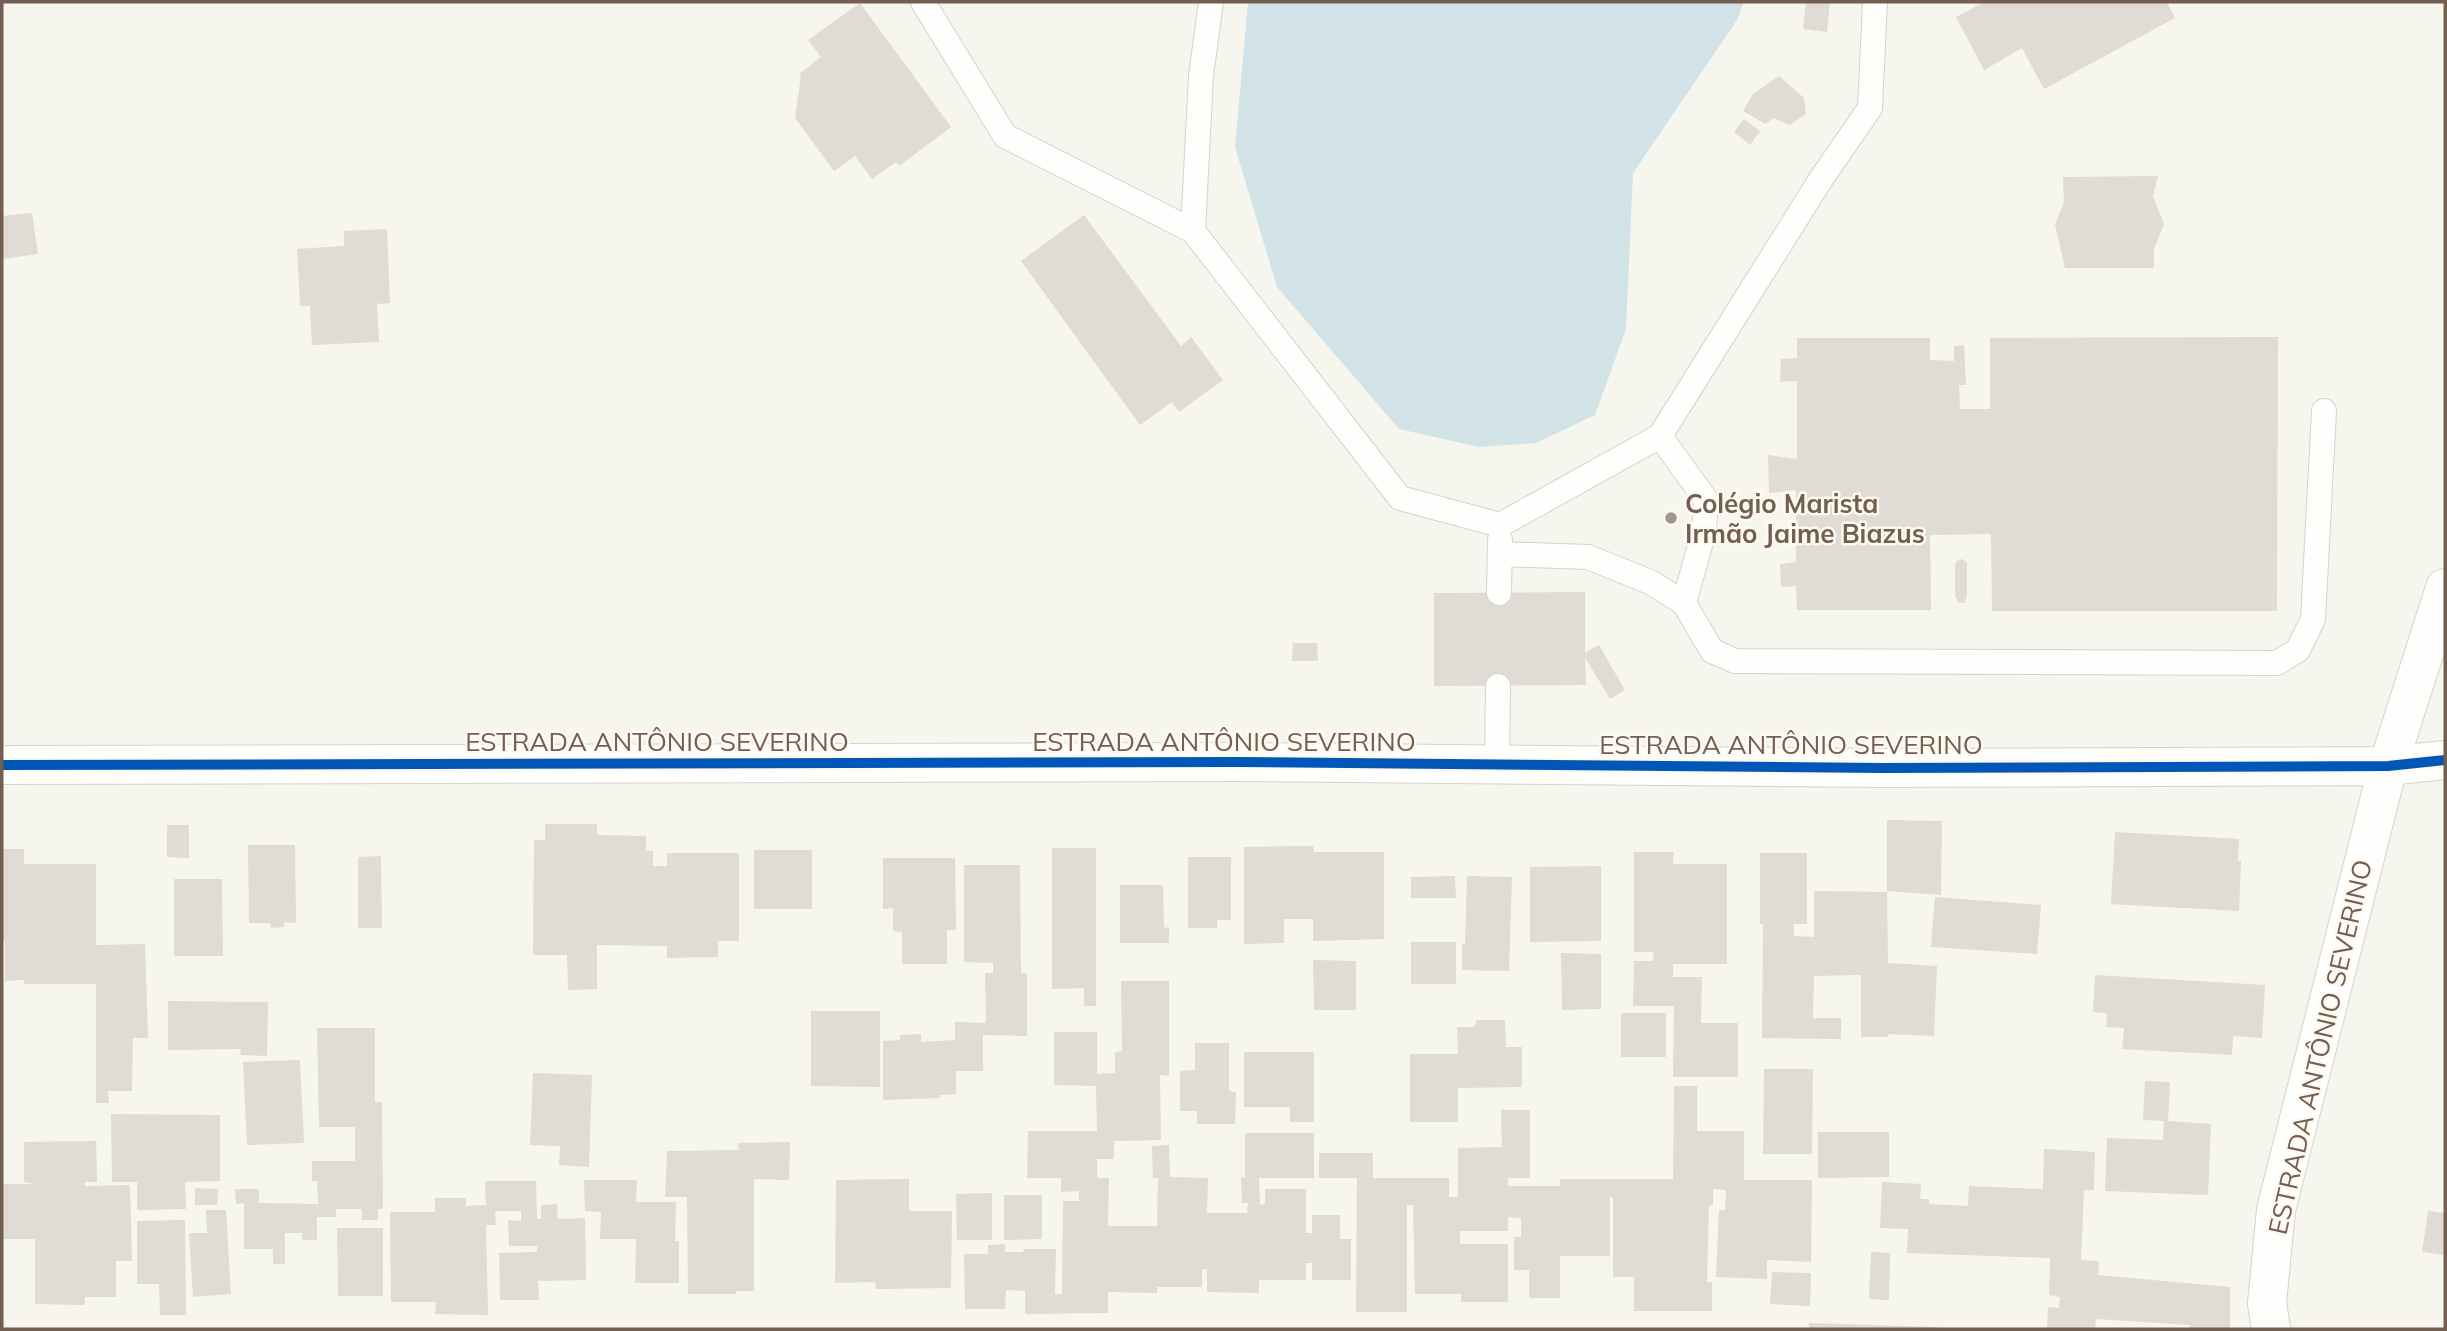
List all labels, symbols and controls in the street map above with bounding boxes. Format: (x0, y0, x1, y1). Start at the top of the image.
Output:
place label: Colégio Marista Irmão Jaime Biazus (1685, 487, 1925, 550)
marker: Colégio Marista Irmão Jaime Biazus (1663, 510, 1679, 526)
street label: ESTRADA ANTÔNIO SEVERINO (465, 725, 849, 758)
street label: ESTRADA ANTÔNIO SEVERINO (1032, 725, 1416, 758)
street label: ESTRADA ANTÔNIO SEVERINO (1599, 728, 1983, 761)
street label: ESTRADA ANTÔNIO SEVERINO (2261, 856, 2379, 1238)

